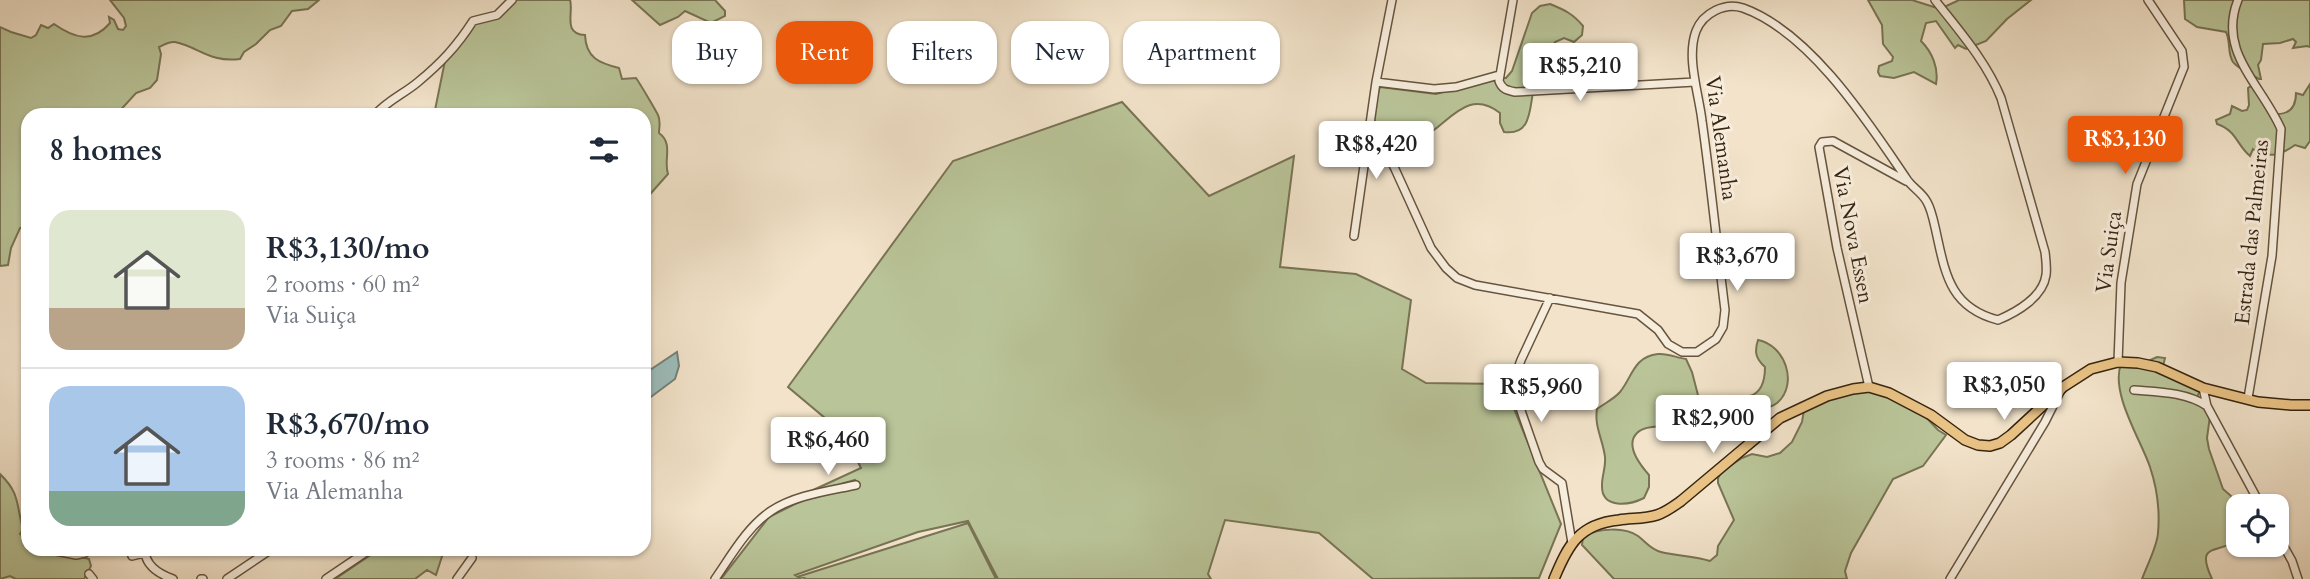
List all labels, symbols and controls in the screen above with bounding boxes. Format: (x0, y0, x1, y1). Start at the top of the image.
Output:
chip: Buy (672, 21, 762, 84)
chip: Rent (776, 21, 873, 84)
chip: Filters (887, 21, 997, 84)
chip: New (1011, 21, 1109, 84)
chip: Apartment (1123, 21, 1280, 84)
pin: R$5,210 (1515, 43, 1645, 103)
text: R$5,210 (1539, 50, 1621, 81)
street label: Via Alemanha (1698, 74, 1744, 202)
pin: R$3,130 (2060, 116, 2190, 176)
pin: R$8,420 (1311, 122, 1441, 181)
text: R$3,130 (2084, 123, 2166, 154)
text: R$8,420 (1335, 128, 1417, 159)
text: 8 homes (49, 130, 162, 171)
icon: filters (585, 131, 623, 169)
street label: Estrada das Palmeiras (2228, 138, 2276, 326)
street label: Via Nova Essen (1825, 164, 1881, 306)
street label: Via Suiça (2089, 209, 2129, 295)
text: R$3,130/mo (266, 228, 429, 269)
pin: R$3,670 (1672, 233, 1802, 293)
icon: home (105, 238, 189, 322)
text: R$3,670 (1696, 240, 1778, 271)
text: 2 rooms · 60 m² (266, 269, 419, 300)
text: Via Suiça (266, 300, 357, 331)
pin: R$3,050 (1939, 362, 2069, 422)
pin: R$5,960 (1476, 364, 1606, 424)
text: R$3,050 (1963, 369, 2045, 400)
text: R$5,960 (1500, 371, 1582, 402)
pin: R$2,900 (1648, 396, 1778, 455)
text: R$2,900 (1672, 402, 1754, 433)
text: R$3,670/mo (266, 404, 429, 445)
icon: home (105, 414, 189, 498)
pin: R$6,460 (763, 418, 893, 477)
text: R$6,460 (787, 424, 869, 455)
text: 3 rooms · 86 m² (266, 445, 419, 476)
text: Via Alemanha (266, 476, 403, 507)
map controls (2226, 494, 2289, 557)
button: locate (2226, 494, 2289, 557)

